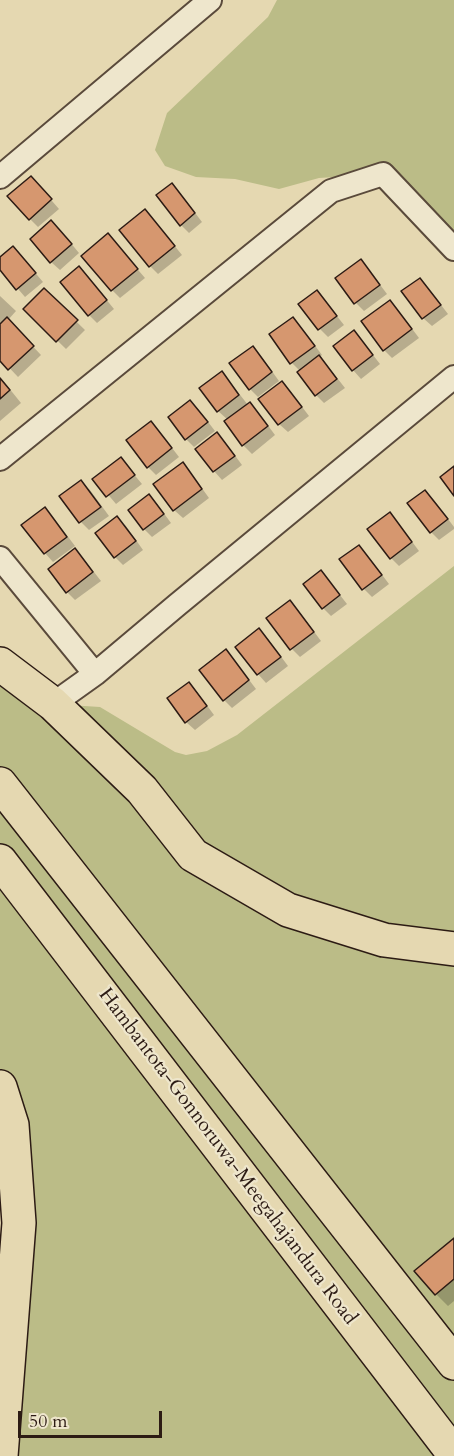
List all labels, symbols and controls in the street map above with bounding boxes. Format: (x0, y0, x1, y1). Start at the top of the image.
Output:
street label: Hambantota-Gonnoruwa-Meegahajandura Road (93, 984, 361, 1330)
scale bar (21, 1399, 165, 1437)
text: 50 m (29, 1409, 68, 1434)

